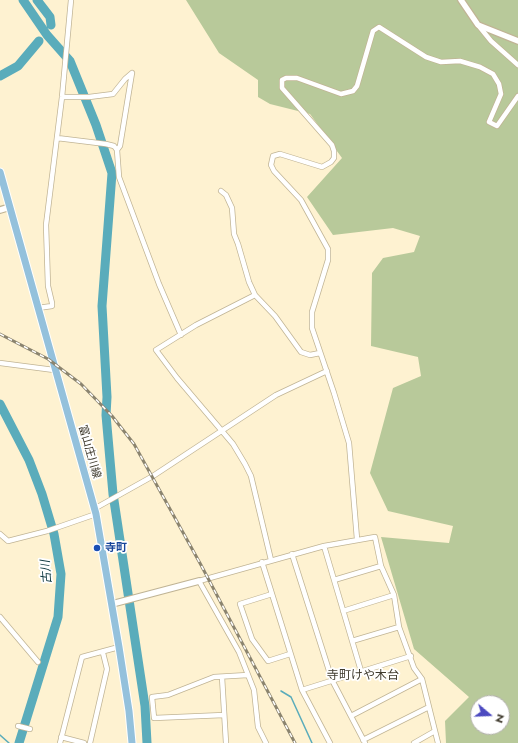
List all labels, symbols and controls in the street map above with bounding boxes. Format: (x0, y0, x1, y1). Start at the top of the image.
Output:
street label: 富山庄川線 (75, 424, 103, 480)
place label: 寺町 (105, 541, 127, 555)
marker: 寺町 (92, 543, 102, 553)
water label: 古川 (39, 559, 55, 585)
district label: 寺町けや木台 (327, 669, 399, 683)
north arrow (470, 695, 510, 735)
text: N (491, 712, 509, 725)

